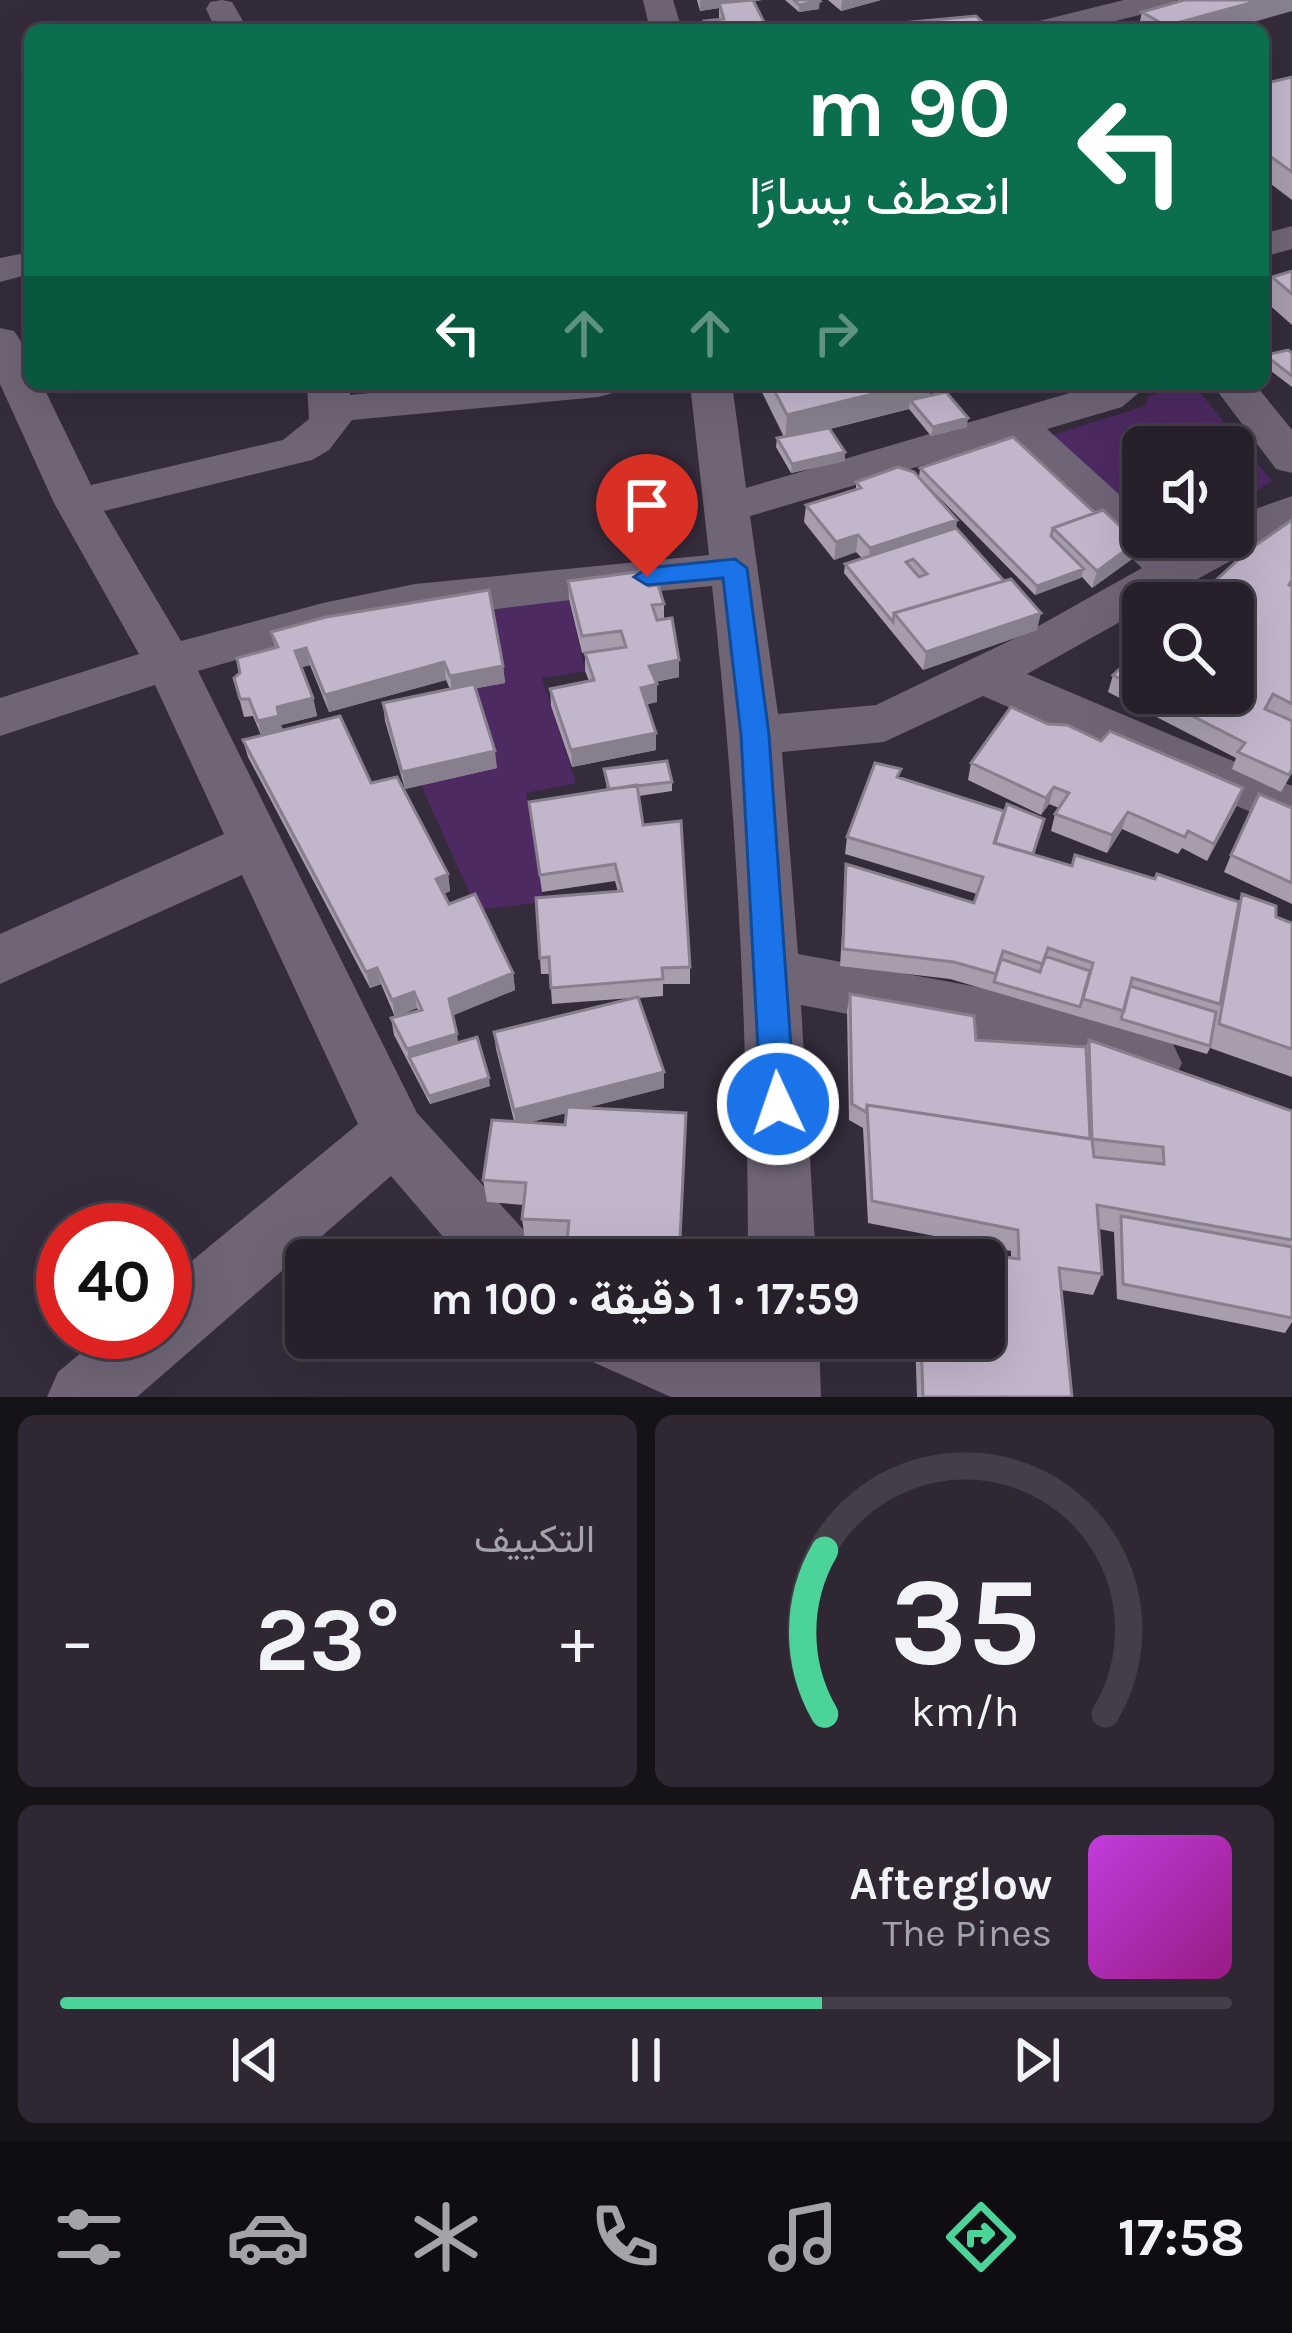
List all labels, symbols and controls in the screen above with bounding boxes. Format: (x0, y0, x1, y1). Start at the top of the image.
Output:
text: 90 m (806, 59, 1011, 157)
icon: left (1053, 72, 1209, 228)
text: انعطف يسارًا (749, 164, 1011, 228)
icon: left (425, 300, 491, 366)
icon: ahead (551, 300, 617, 366)
icon: ahead (677, 300, 743, 366)
icon: right (803, 300, 869, 366)
map controls (1122, 426, 1254, 714)
button: sound (1122, 426, 1254, 558)
pin (596, 454, 698, 577)
icon: arrive (614, 472, 680, 538)
button: search (1122, 582, 1254, 714)
position arrow (715, 1041, 841, 1167)
speed limit sign: 40 (36, 1203, 192, 1359)
text: 17:59 · 1 دقيقة · 100 m (430, 1273, 860, 1325)
text: التكييف (474, 1516, 595, 1562)
text: 35 (889, 1549, 1040, 1694)
text: 23° (255, 1587, 400, 1693)
text: − (60, 1602, 95, 1680)
text: + (560, 1602, 595, 1680)
text: km/h (910, 1687, 1019, 1737)
text: Afterglow (849, 1858, 1052, 1910)
text: The Pines (882, 1910, 1052, 1956)
icon: previous (222, 2027, 288, 2093)
icon: pause (613, 2027, 679, 2093)
icon: next (1004, 2027, 1070, 2093)
icon: filters (47, 2195, 131, 2279)
icon: car (226, 2195, 310, 2279)
icon: climate (404, 2195, 488, 2279)
icon: phone (583, 2195, 667, 2279)
icon: music (761, 2195, 845, 2279)
icon: directions (939, 2195, 1023, 2279)
text: 17:58 (1118, 2205, 1245, 2269)

